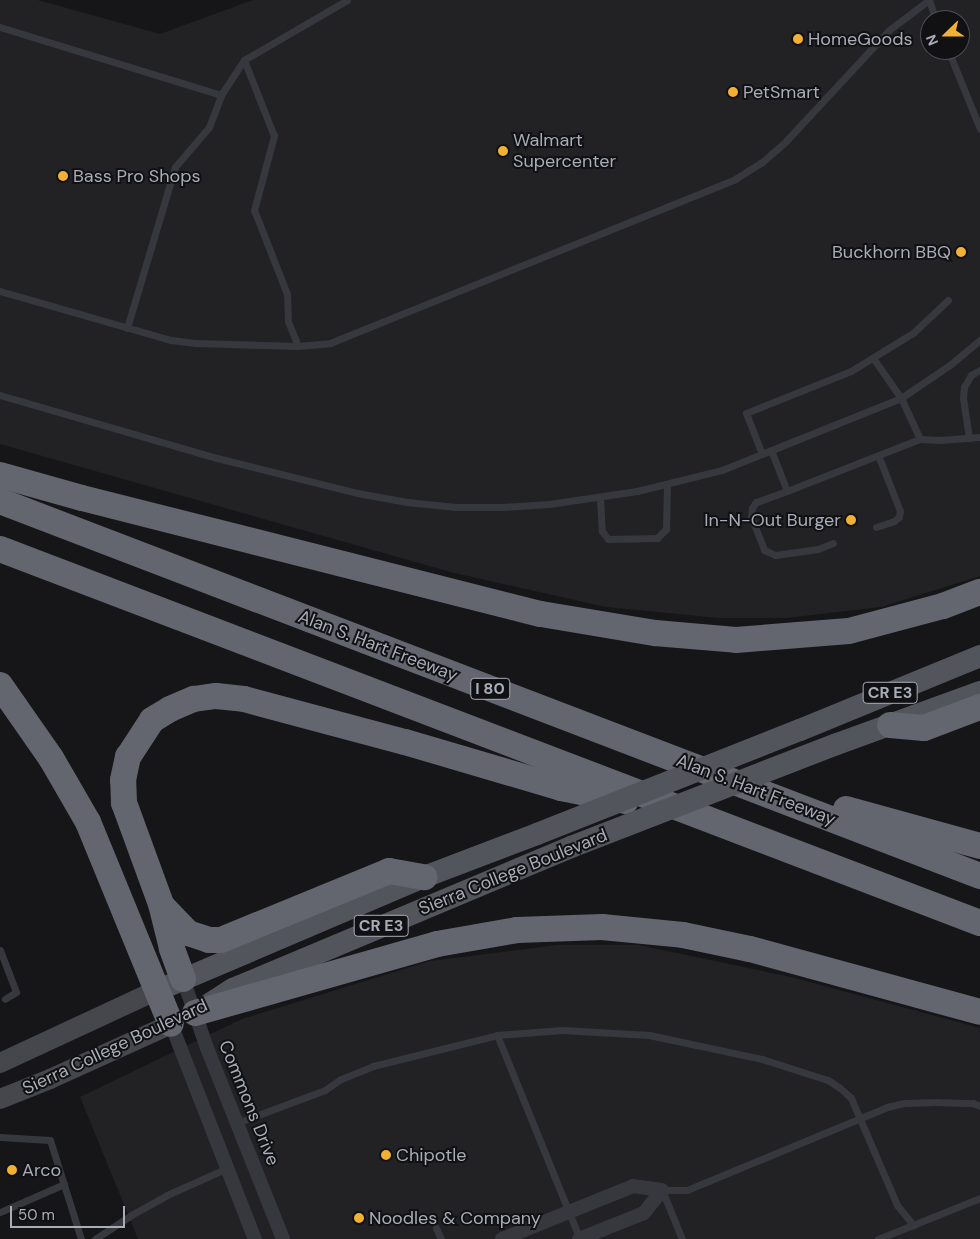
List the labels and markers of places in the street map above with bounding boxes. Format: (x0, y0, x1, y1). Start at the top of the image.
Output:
place label: HomeGoods (808, 28, 913, 50)
marker: HomeGoods (792, 33, 804, 45)
place label: PetSmart (743, 81, 820, 103)
marker: PetSmart (727, 86, 739, 98)
place label: Walmart Supercenter (513, 130, 616, 172)
marker: Walmart Supercenter (497, 145, 509, 157)
place label: Bass Pro Shops (73, 165, 200, 187)
marker: Bass Pro Shops (57, 170, 69, 182)
place label: Buckhorn BBQ (832, 241, 951, 263)
marker: Buckhorn BBQ (955, 246, 967, 258)
place label: In-N-Out Burger (704, 509, 841, 531)
marker: In-N-Out Burger (845, 514, 857, 526)
place label: Chipotle (396, 1144, 466, 1166)
marker: Chipotle (380, 1149, 392, 1161)
place label: Arco (22, 1159, 61, 1181)
marker: Arco (6, 1164, 18, 1176)
place label: Noodles & Company (369, 1207, 541, 1229)
marker: Noodles & Company (353, 1212, 365, 1224)

